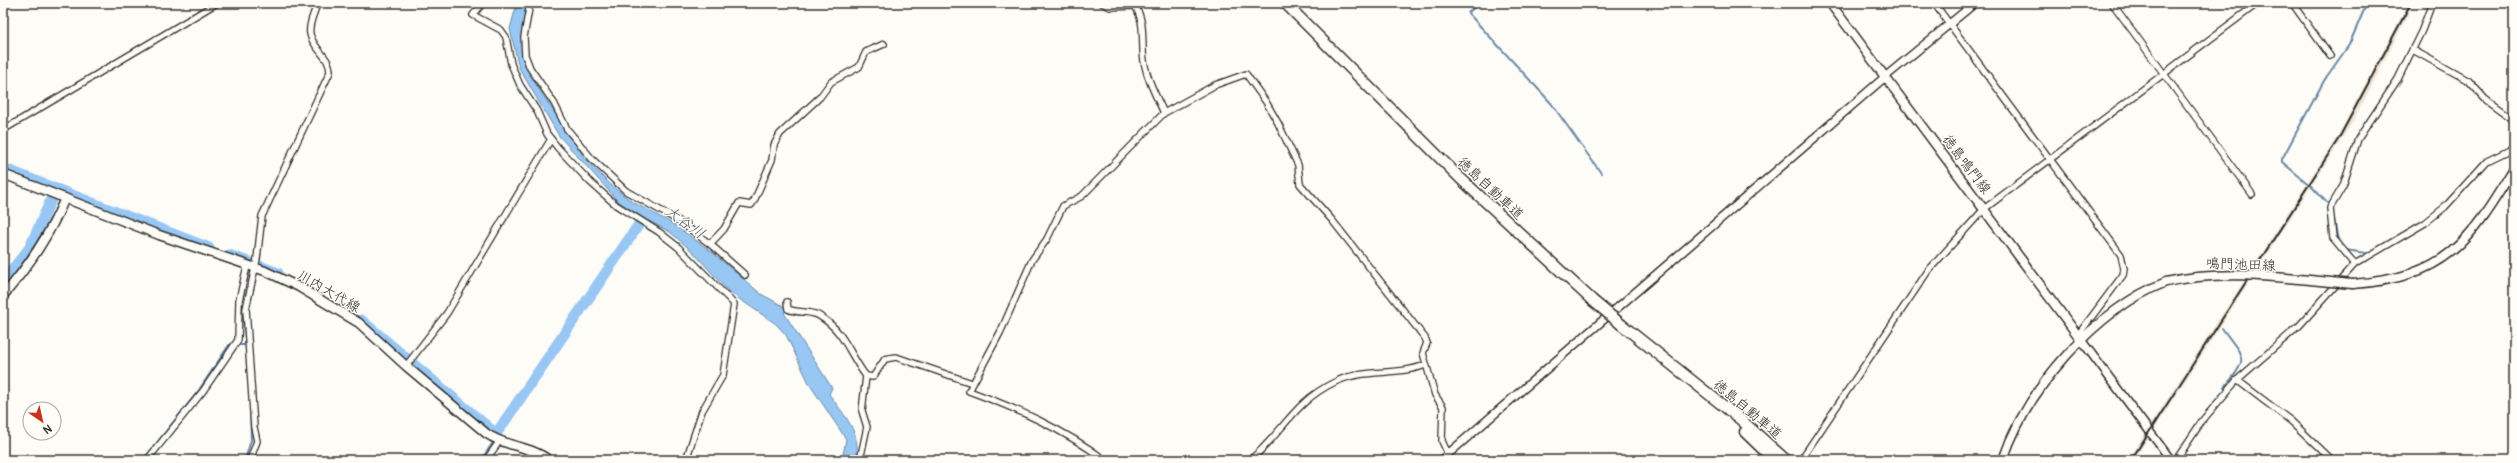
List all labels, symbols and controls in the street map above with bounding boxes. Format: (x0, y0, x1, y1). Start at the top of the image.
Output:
street label: 徳島鳴門線 (1939, 131, 1994, 197)
street label: 徳島自動車道 (1454, 154, 1527, 223)
water label: 大谷川 (661, 201, 708, 243)
street label: 鳴門池田線 (2206, 255, 2276, 274)
street label: 川内大代線 (294, 267, 363, 316)
street label: 徳島自動車道 (1710, 376, 1785, 443)
north arrow (22, 401, 62, 441)
text: N (40, 421, 54, 437)

